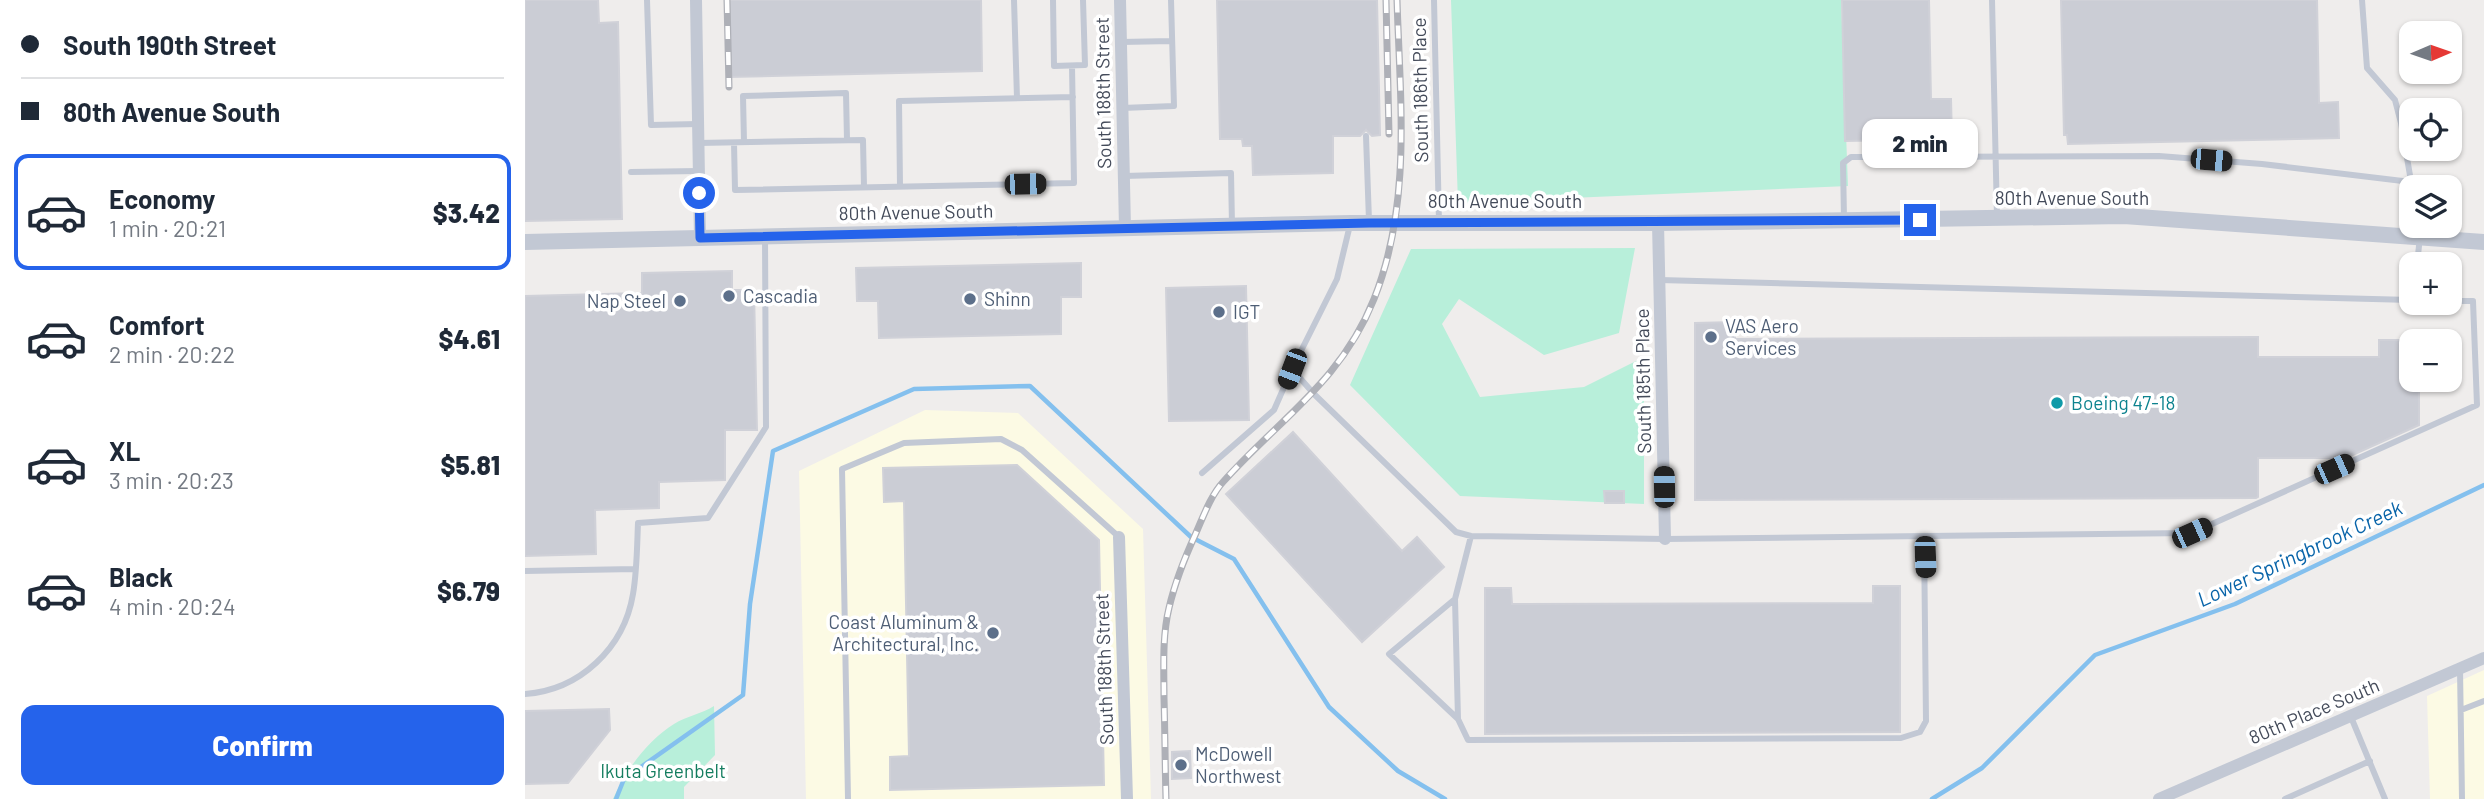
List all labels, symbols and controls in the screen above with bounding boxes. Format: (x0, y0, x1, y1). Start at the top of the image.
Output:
street label: South 188th Street (1090, 17, 1115, 169)
street label: South 186th Place (1407, 17, 1432, 163)
north arrow (2399, 21, 2462, 84)
map controls (2399, 21, 2462, 392)
text: South 190th Street (63, 29, 277, 60)
text: 80th Avenue South (63, 96, 280, 127)
button: locate (2399, 98, 2462, 161)
callout: 2 min (1862, 118, 1978, 168)
text: 2 min (1892, 129, 1948, 157)
car (2190, 148, 2233, 172)
car (1004, 173, 1047, 195)
button: layers (2399, 175, 2462, 238)
route start (683, 177, 715, 209)
icon: car (25, 181, 88, 244)
text: Economy (109, 183, 215, 214)
street label: 80th Avenue South (1995, 186, 2149, 209)
street label: 80th Avenue South (1428, 189, 1582, 212)
text: $3.42 (433, 197, 500, 228)
street label: 80th Avenue South (839, 199, 993, 224)
route end (1904, 204, 1936, 236)
text: 1 min · 20:21 (109, 214, 226, 242)
button: + (2399, 252, 2462, 315)
place label: Cascadia (743, 284, 818, 307)
place label: Shinn (984, 287, 1031, 310)
marker: Cascadia (721, 288, 737, 304)
place label: Nap Steel (587, 289, 666, 312)
marker: Shinn (962, 291, 978, 307)
marker: Nap Steel (672, 293, 688, 309)
place label: IGT (1233, 300, 1260, 323)
marker: IGT (1211, 304, 1227, 320)
icon: car (25, 307, 88, 370)
street label: South 185th Place (1630, 308, 1655, 454)
text: Comfort (109, 309, 205, 340)
place label: VAS Aero Services (1725, 314, 1799, 359)
text: $4.61 (439, 323, 500, 354)
marker: VAS Aero Services (1703, 329, 1719, 345)
button: − (2399, 329, 2462, 392)
text: 2 min · 20:22 (109, 340, 235, 368)
car (1275, 346, 1310, 392)
place label: Boeing 47-18 (2071, 391, 2175, 414)
marker: Boeing 47-18 (2049, 395, 2065, 411)
icon: car (25, 433, 88, 496)
text: XL (109, 435, 140, 466)
text: $5.81 (440, 449, 500, 480)
car (2311, 451, 2358, 487)
text: 3 min · 20:23 (109, 466, 234, 494)
car (1654, 466, 1675, 508)
water label: Lower Springbrook Creek (2193, 494, 2406, 611)
car (2169, 515, 2216, 551)
car (1914, 536, 1937, 578)
icon: car (25, 559, 88, 622)
text: Black (109, 561, 173, 592)
text: $6.79 (437, 575, 500, 606)
text: 4 min · 20:24 (109, 592, 236, 620)
street label: South 188th Street (1089, 593, 1118, 745)
place label: Coast Aluminum & Architectural, Inc. (829, 610, 979, 655)
marker: Coast Aluminum & Architectural, Inc. (985, 625, 1001, 641)
street label: 80th Place South (2245, 673, 2382, 748)
button: Confirm (21, 705, 504, 785)
place label: McDowell Northwest (1195, 742, 1282, 787)
marker: McDowell Northwest (1173, 757, 1189, 773)
park label: Ikuta Greenbelt (600, 759, 726, 782)

